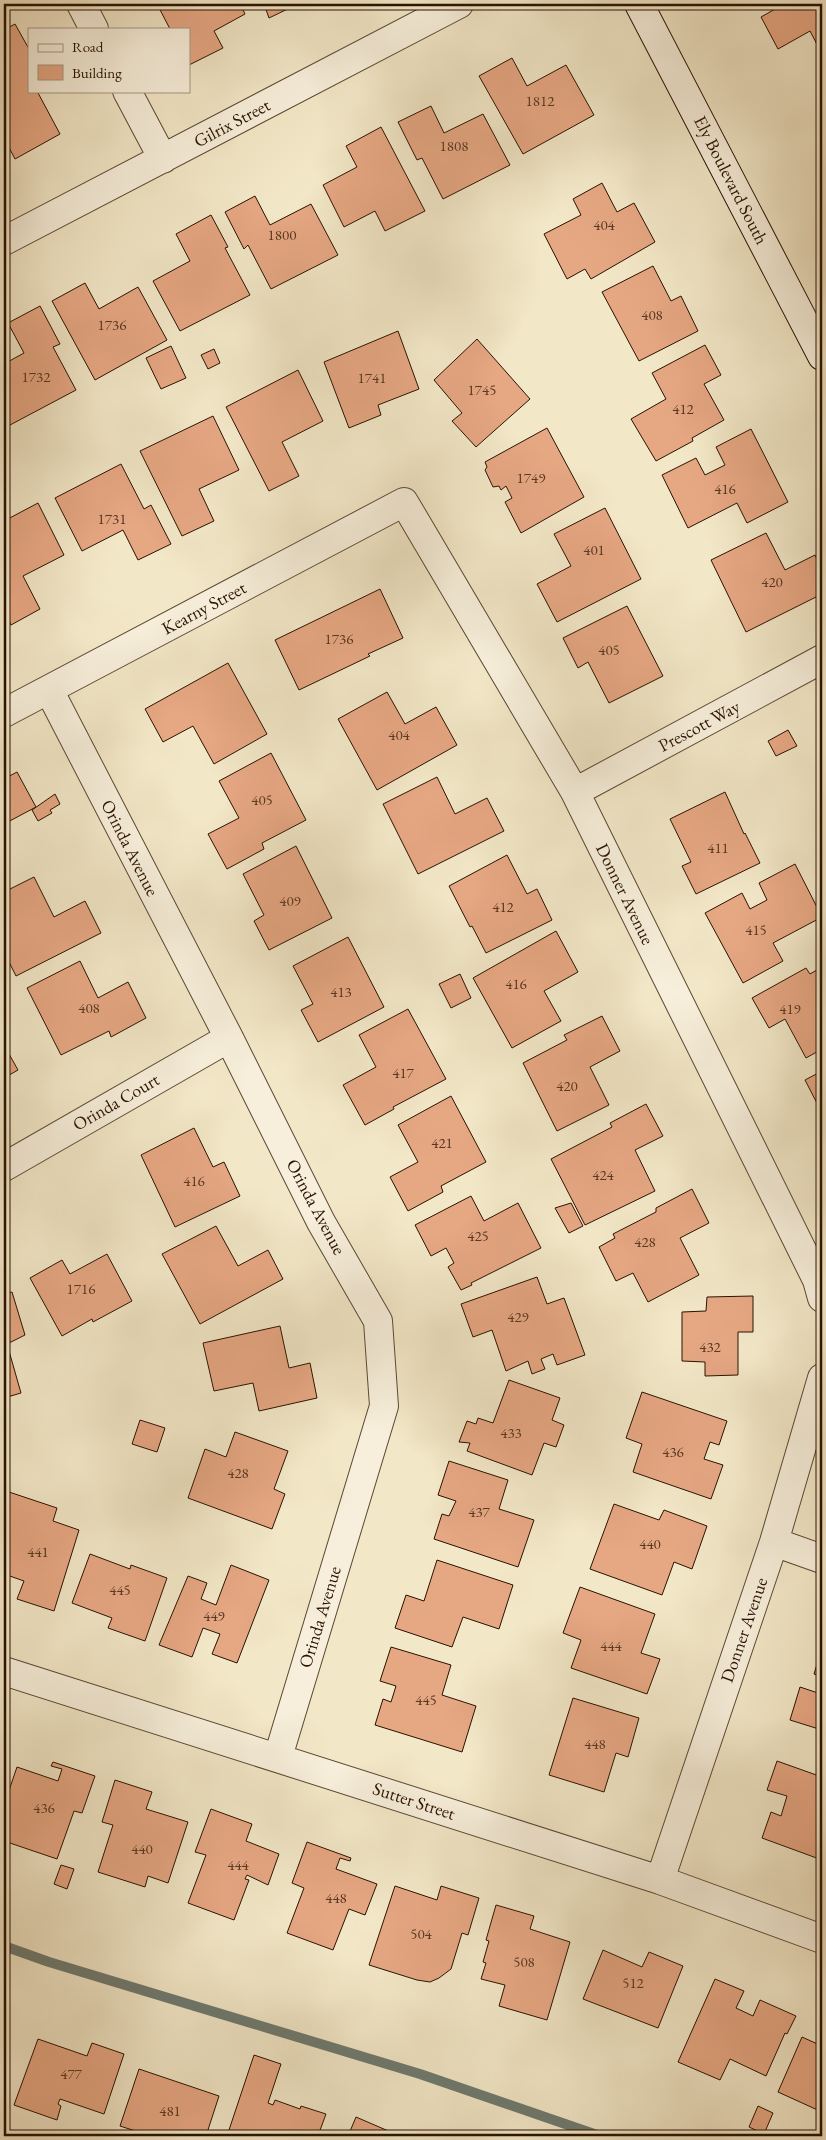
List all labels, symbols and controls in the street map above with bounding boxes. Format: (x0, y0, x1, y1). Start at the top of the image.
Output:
legend (28, 28, 190, 92)
text: Road (72, 37, 104, 56)
text: Building (72, 63, 122, 82)
house number: 1812 (526, 91, 555, 110)
street label: Gilrix Street (190, 93, 274, 152)
street label: Ely Boulevard South (689, 112, 774, 248)
house number: 1808 (440, 136, 468, 155)
house number: 404 (593, 215, 616, 234)
house number: 1800 (268, 225, 296, 244)
house number: 408 (641, 305, 663, 324)
house number: 1736 (98, 315, 126, 334)
house number: 1732 (22, 367, 51, 386)
house number: 1741 (358, 368, 386, 387)
house number: 1745 (468, 380, 496, 399)
house number: 412 (672, 399, 695, 418)
house number: 1749 (517, 468, 545, 487)
house number: 416 (714, 479, 736, 498)
house number: 1731 (98, 509, 126, 528)
house number: 401 (583, 540, 605, 559)
house number: 420 (761, 572, 783, 591)
street label: Kearny Street (158, 576, 250, 639)
house number: 1736 (325, 629, 353, 648)
house number: 405 (598, 640, 620, 659)
street label: Prescott Way (654, 694, 744, 757)
house number: 404 (388, 725, 411, 744)
house number: 405 (251, 790, 273, 809)
street label: Orinda Avenue (96, 796, 165, 900)
house number: 411 (707, 838, 729, 857)
street label: Donner Avenue (591, 839, 660, 948)
house number: 409 (279, 891, 301, 910)
house number: 412 (492, 897, 515, 916)
house number: 415 (745, 920, 767, 939)
house number: 416 (505, 974, 527, 993)
house number: 413 (330, 982, 352, 1001)
house number: 408 (78, 998, 100, 1017)
house number: 419 (779, 999, 801, 1018)
house number: 417 (392, 1063, 415, 1082)
street label: Orinda Court (68, 1067, 164, 1136)
house number: 420 (556, 1076, 578, 1095)
house number: 421 (431, 1133, 453, 1152)
street label: Orinda Avenue (282, 1155, 351, 1259)
house number: 424 (592, 1165, 615, 1184)
house number: 416 (183, 1171, 205, 1190)
house number: 425 (467, 1226, 489, 1245)
house number: 428 (634, 1232, 656, 1251)
house number: 1716 (67, 1279, 95, 1298)
house number: 429 (507, 1307, 529, 1326)
house number: 432 (699, 1337, 722, 1356)
house number: 433 (500, 1423, 522, 1442)
house number: 436 (662, 1442, 684, 1461)
house number: 428 (227, 1463, 249, 1482)
house number: 437 (468, 1502, 491, 1521)
house number: 440 (639, 1534, 661, 1553)
house number: 441 (27, 1542, 49, 1561)
street label: Orinda Avenue (293, 1563, 346, 1671)
street label: Donner Avenue (715, 1574, 772, 1685)
house number: 445 (109, 1580, 131, 1599)
house number: 449 (203, 1606, 225, 1625)
house number: 444 (600, 1636, 623, 1655)
house number: 445 (415, 1690, 437, 1709)
house number: 448 (584, 1734, 606, 1753)
street label: Sutter Street (370, 1776, 459, 1825)
house number: 436 (33, 1798, 55, 1817)
house number: 440 (131, 1839, 153, 1858)
house number: 444 (227, 1855, 250, 1874)
house number: 448 (325, 1888, 347, 1907)
house number: 504 (410, 1924, 433, 1943)
house number: 508 (513, 1952, 535, 1971)
house number: 512 (622, 1973, 645, 1992)
house number: 477 (60, 2064, 83, 2083)
house number: 481 (159, 2101, 181, 2120)

